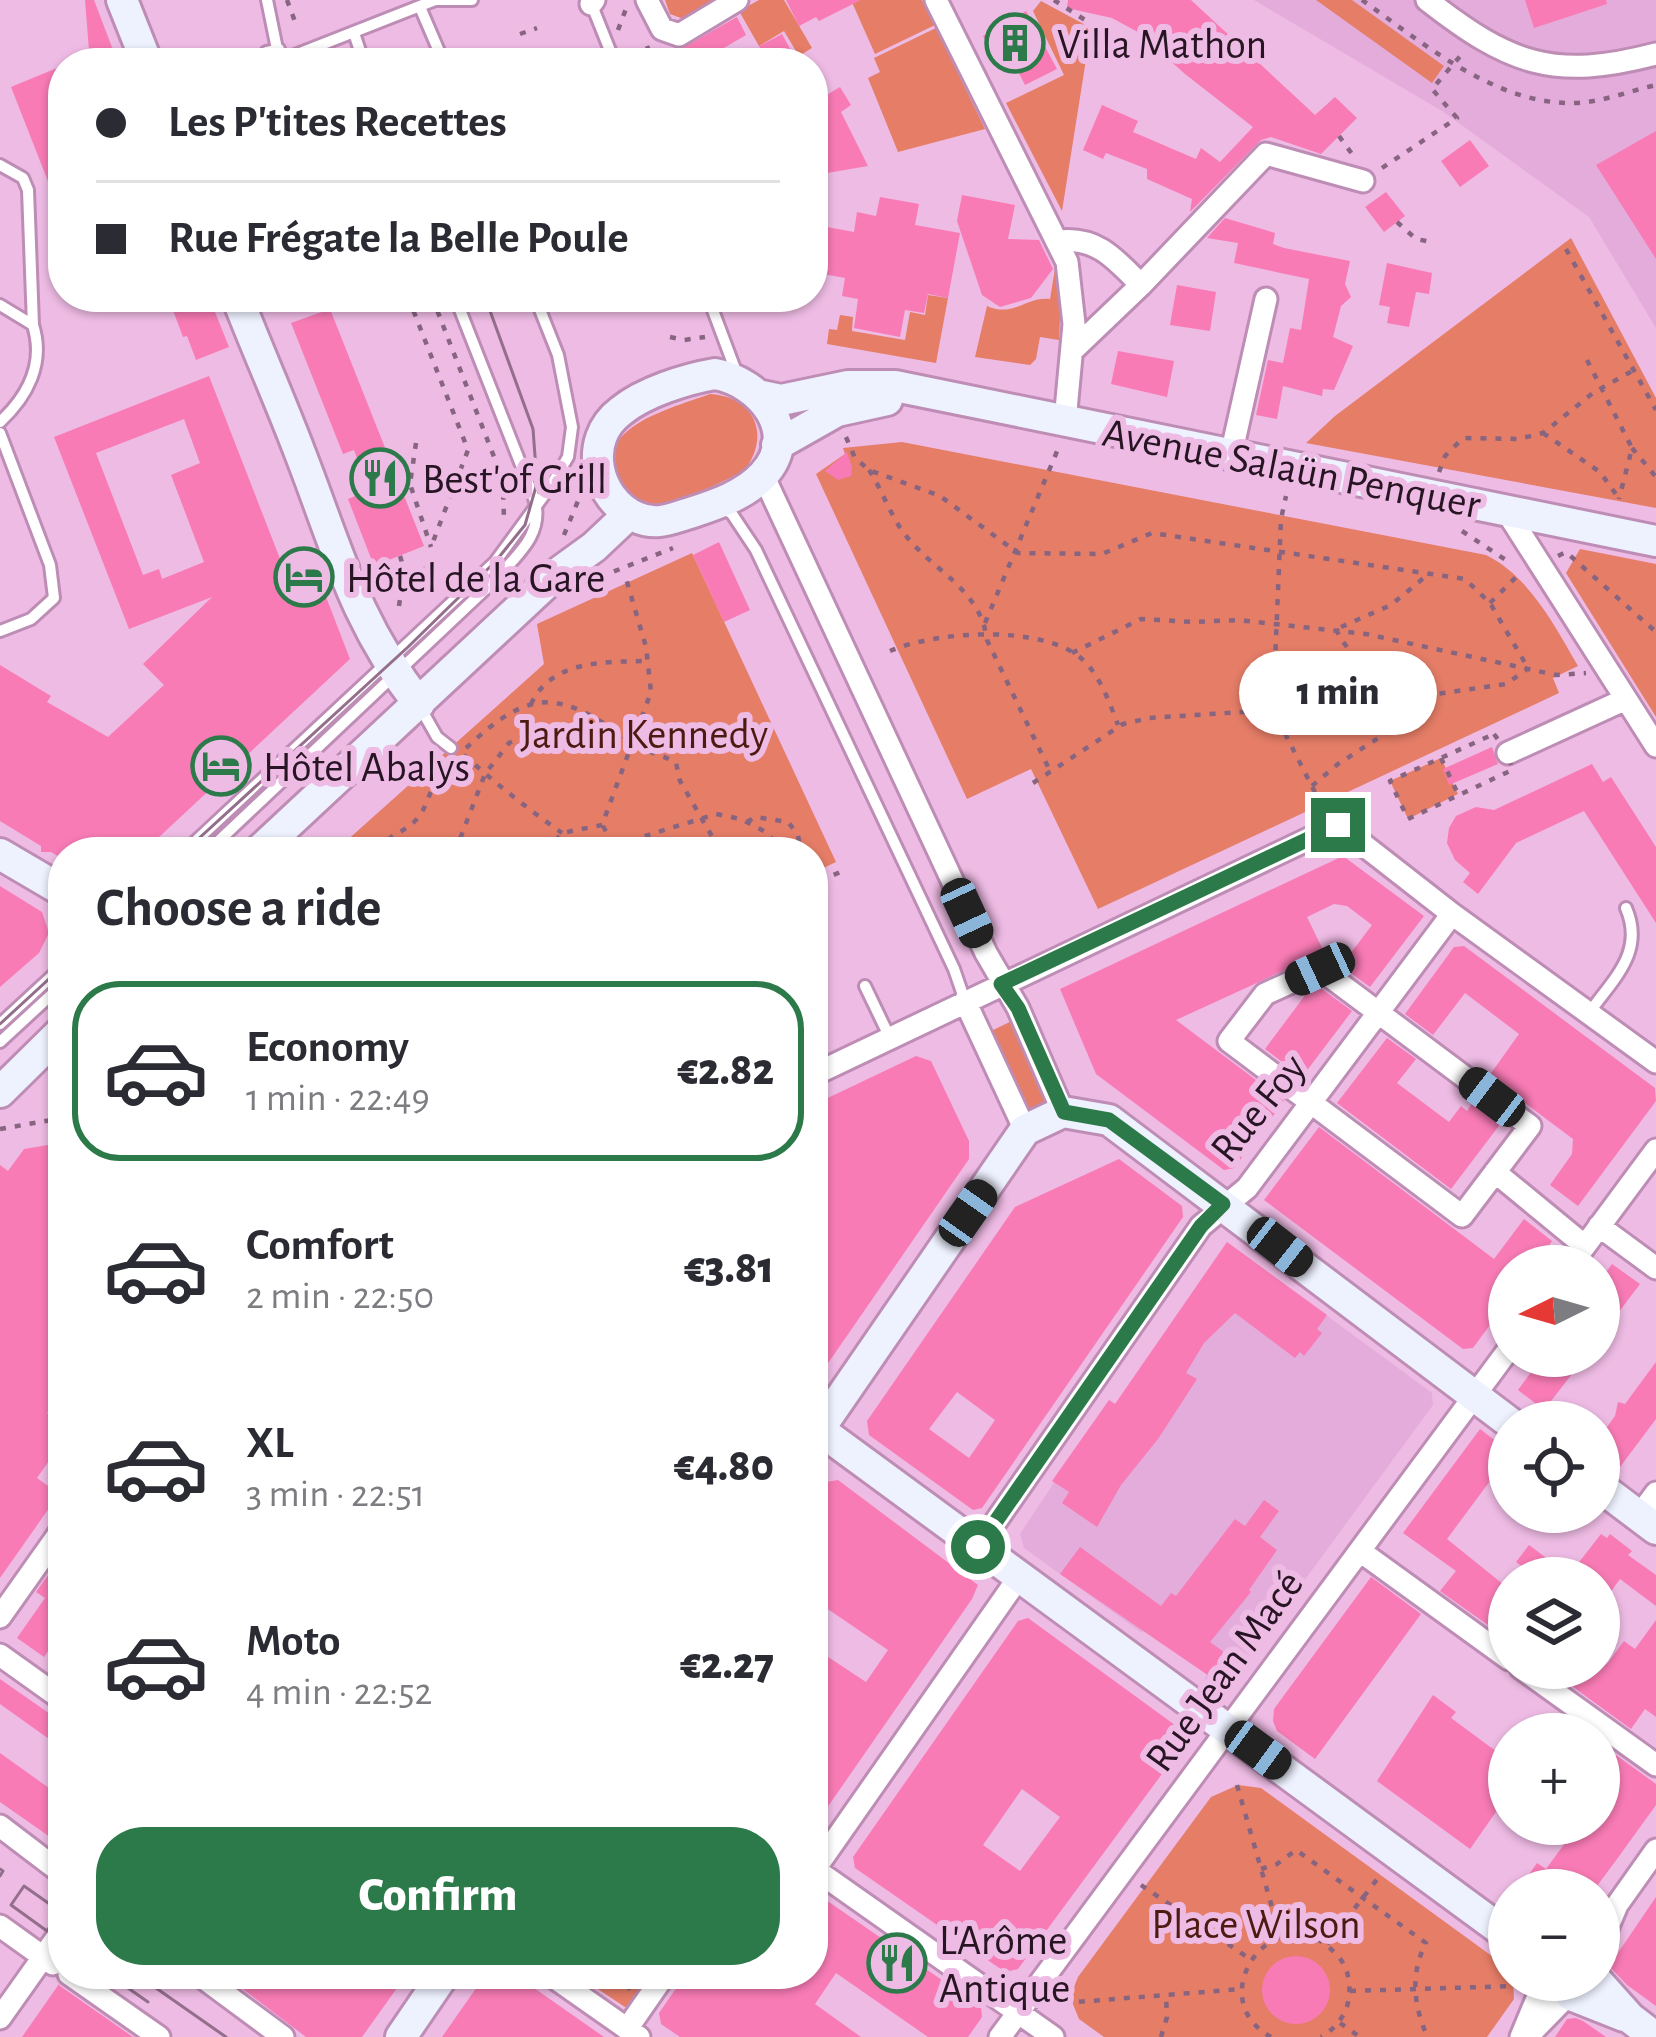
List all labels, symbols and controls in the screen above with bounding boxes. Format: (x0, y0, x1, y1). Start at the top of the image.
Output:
building icon: Villa Mathon (984, 12, 1046, 74)
place label: Villa Mathon (1057, 24, 1267, 66)
text: Les P'tites Recettes (168, 100, 507, 145)
text: Rue Frégate la Belle Poule (168, 216, 629, 261)
street label: Avenue Salaün Penquer (1099, 412, 1485, 526)
restaurant icon: Best'of Grill (349, 447, 411, 509)
place label: Best'of Grill (422, 459, 607, 501)
hotel icon: Hôtel de la Gare (273, 546, 335, 608)
place label: Hôtel de la Gare (346, 558, 605, 600)
callout: 1 min (1239, 651, 1437, 735)
text: 1 min (1296, 673, 1380, 712)
park label: Jardin Kennedy (520, 714, 768, 756)
hotel icon: Hôtel Abalys (190, 735, 252, 797)
place label: Hôtel Abalys (263, 747, 470, 789)
route end (1311, 798, 1365, 852)
car (935, 873, 999, 953)
text: Choose a ride (96, 882, 382, 936)
car (1280, 937, 1360, 1001)
icon: car (102, 1017, 210, 1125)
text: Economy (246, 1025, 409, 1070)
street label: Rue Foy (1203, 1046, 1314, 1170)
text: €2.82 (677, 1048, 774, 1093)
car (1452, 1061, 1532, 1133)
text: 1 min · 22:49 (246, 1079, 430, 1118)
car (933, 1173, 1003, 1253)
car (1241, 1211, 1319, 1283)
icon: car (102, 1215, 210, 1323)
text: Comfort (246, 1223, 394, 1268)
north arrow (1488, 1245, 1620, 1377)
map controls (1488, 1245, 1620, 2001)
text: €3.81 (684, 1246, 774, 1291)
text: 2 min · 22:50 (246, 1277, 434, 1316)
button: locate (1488, 1401, 1620, 1533)
icon: car (102, 1413, 210, 1521)
text: XL (246, 1421, 294, 1466)
text: €4.80 (674, 1444, 774, 1489)
text: 3 min · 22:51 (246, 1475, 425, 1514)
route start (951, 1520, 1005, 1574)
button: layers (1488, 1557, 1620, 1689)
street label: Rue Jean Macé (1138, 1563, 1311, 1779)
icon: car (102, 1611, 210, 1719)
text: Moto (246, 1619, 341, 1664)
text: €2.27 (680, 1642, 774, 1687)
text: 4 min · 22:52 (246, 1673, 432, 1712)
button: + (1488, 1713, 1620, 1845)
car (1218, 1714, 1298, 1786)
button: Confirm (96, 1827, 780, 1965)
button: − (1488, 1869, 1620, 2001)
park label: Place Wilson (1151, 1904, 1361, 1946)
place label: L'Arôme Antique (939, 1920, 1070, 2010)
restaurant icon: L'Arôme Antique (866, 1932, 928, 1994)

